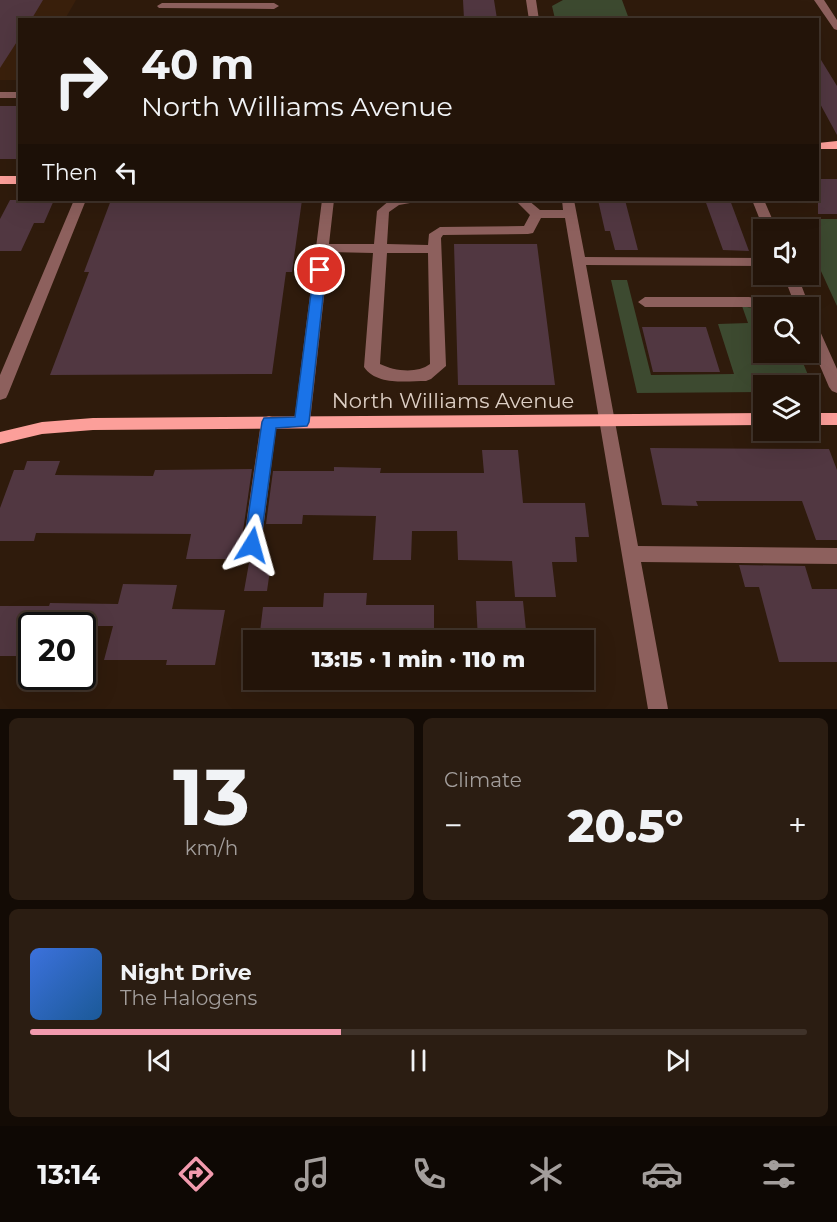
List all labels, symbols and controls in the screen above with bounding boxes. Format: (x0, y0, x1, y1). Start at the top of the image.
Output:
text: 40 m (141, 38, 254, 90)
icon: right (42, 42, 120, 120)
text: North Williams Avenue (141, 90, 453, 123)
icon: left (110, 156, 143, 189)
text: Then (42, 159, 98, 186)
map controls (753, 219, 819, 441)
button: sound (753, 219, 819, 285)
pin (294, 244, 345, 295)
icon: arrive (303, 253, 336, 286)
button: search (753, 297, 819, 363)
button: layers (753, 375, 819, 441)
street label: North Williams Avenue (332, 388, 574, 413)
position arrow (220, 513, 284, 577)
speed limit sign: 20 (18, 612, 96, 690)
text: 13:15 · 1 min · 110 m (312, 646, 525, 673)
text: 13 (173, 749, 250, 845)
text: Climate (444, 768, 522, 792)
text: 20.5° (568, 798, 683, 853)
text: − (444, 805, 463, 845)
text: + (788, 805, 807, 845)
text: km/h (185, 836, 238, 860)
text: Night Drive (120, 959, 252, 986)
text: The Halogens (120, 986, 257, 1010)
icon: previous (143, 1044, 176, 1077)
icon: pause (402, 1044, 435, 1077)
icon: next (661, 1044, 694, 1077)
icon: directions (175, 1153, 217, 1195)
icon: music (291, 1153, 333, 1195)
icon: phone (408, 1153, 450, 1195)
icon: climate (525, 1153, 567, 1195)
icon: car (641, 1153, 683, 1195)
icon: filters (758, 1153, 800, 1195)
text: 13:14 (37, 1158, 100, 1191)

